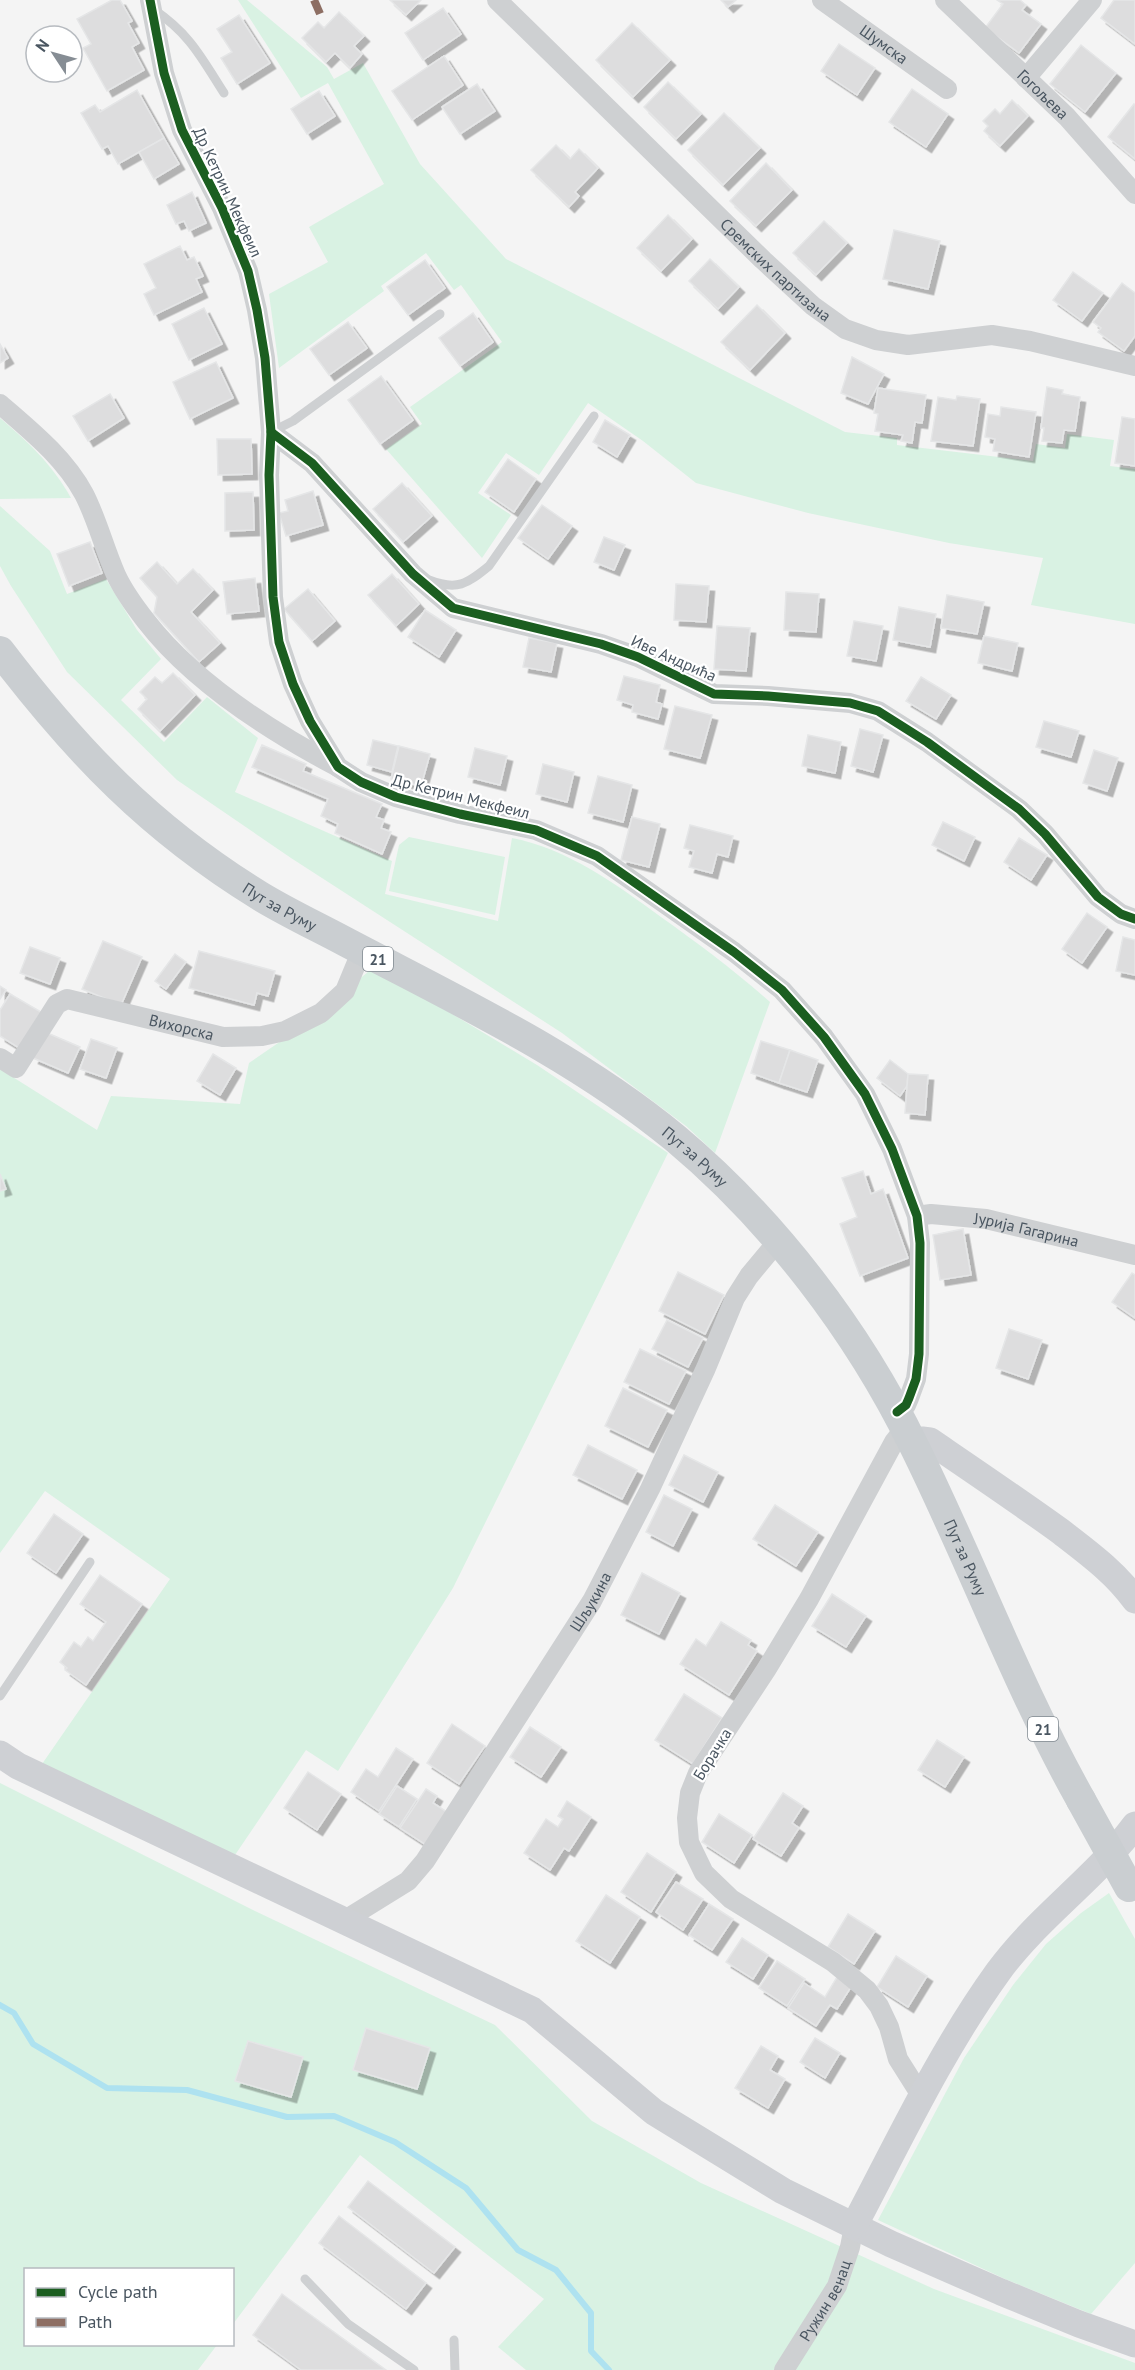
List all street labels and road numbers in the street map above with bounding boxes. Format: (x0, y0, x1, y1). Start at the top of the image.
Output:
street label: Шумска (856, 20, 912, 68)
street label: Гогољева (1013, 65, 1073, 123)
street label: Др Кетрин Мекфеил (189, 124, 267, 260)
street label: Сремских партизана (716, 214, 835, 326)
street label: Иве Андрића (628, 630, 720, 686)
street label: Др Кетрин Мекфеил (390, 769, 532, 823)
street label: Пут за Руму (239, 878, 321, 935)
road number: 21 (363, 947, 393, 971)
street label: Вихорска (147, 1009, 216, 1044)
street label: Пут за Руму (658, 1122, 733, 1191)
street label: Јурија Гагарина (972, 1208, 1081, 1251)
street label: Пут за Руму (940, 1516, 992, 1599)
street label: Шљукина (565, 1568, 615, 1635)
road number: 21 (1028, 1717, 1058, 1741)
street label: Борачка (688, 1724, 736, 1784)
street label: Ружин венац (795, 2257, 855, 2345)

